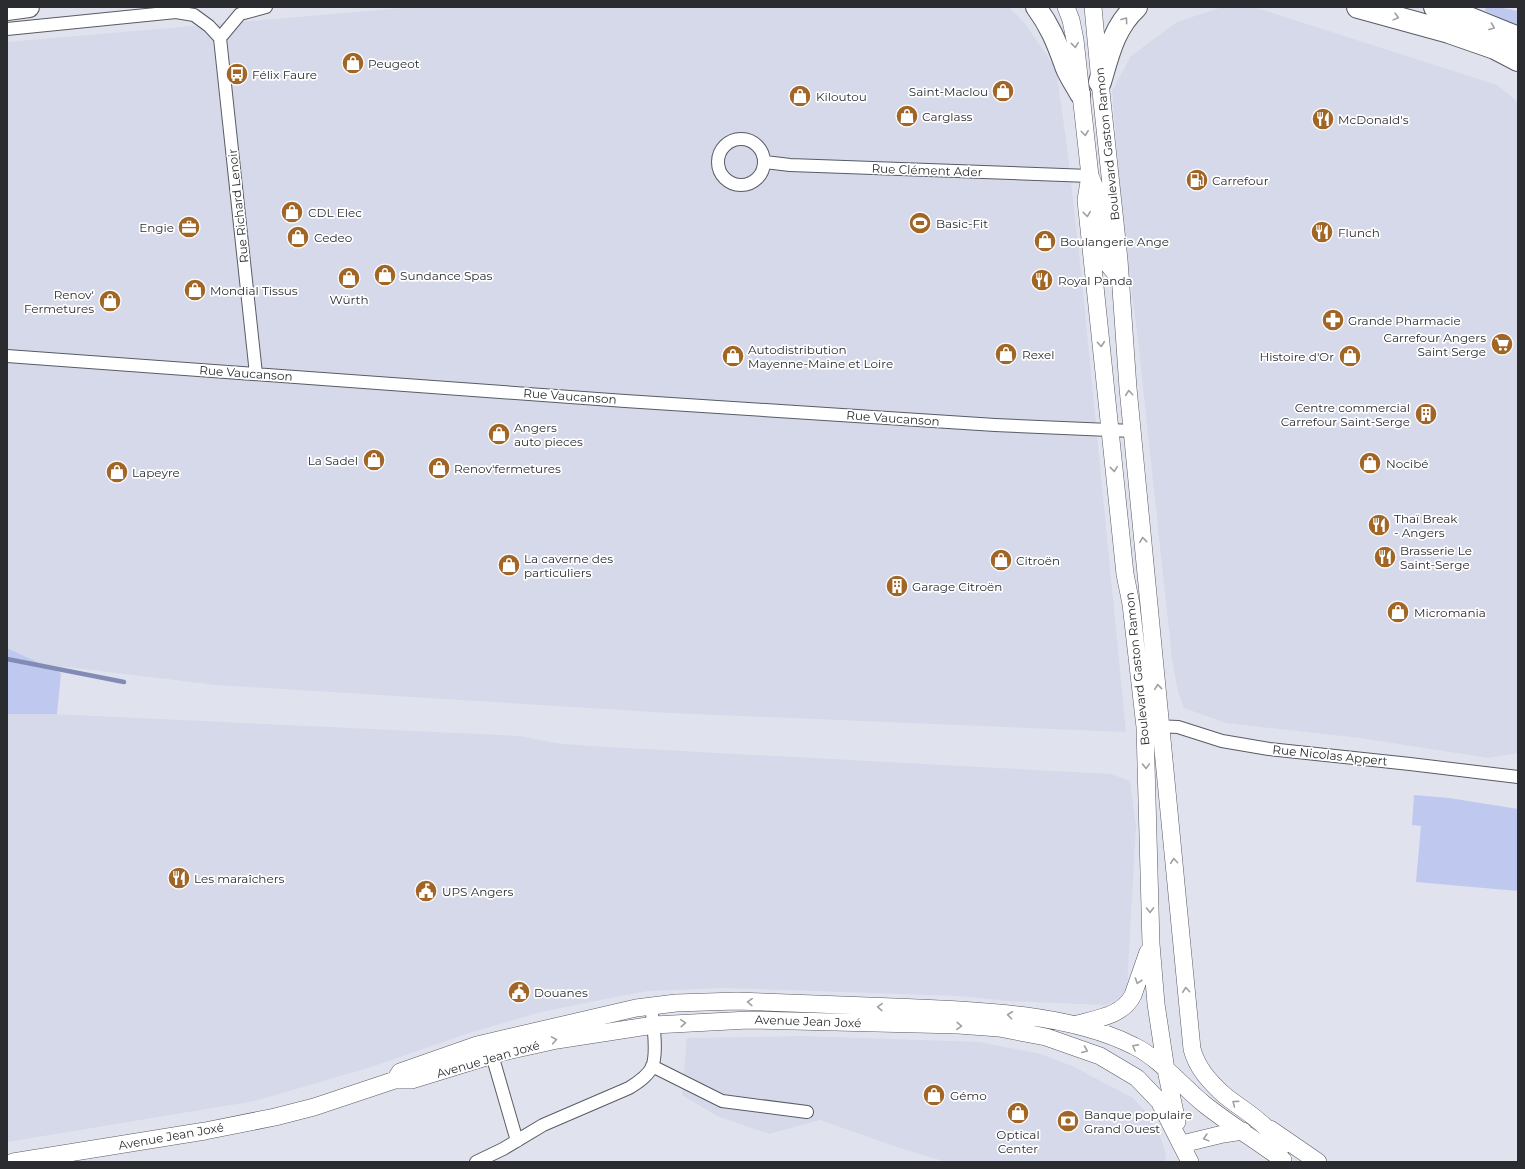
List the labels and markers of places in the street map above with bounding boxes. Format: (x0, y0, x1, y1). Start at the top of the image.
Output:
shop icon: Peugeot (340, 50, 366, 76)
place label: Peugeot (368, 56, 420, 71)
bus stop icon: Félix Faure (224, 61, 250, 87)
place label: Félix Faure (252, 67, 317, 82)
shop icon: Saint-Maclou (990, 78, 1016, 104)
shop icon: Kiloutou (787, 83, 813, 109)
place label: Saint-Maclou (909, 84, 988, 99)
place label: Kiloutou (816, 89, 867, 104)
shop icon: Carglass (894, 103, 920, 129)
restaurant icon: McDonald's (1310, 106, 1336, 132)
place label: Carglass (922, 109, 973, 124)
place label: McDonald's (1338, 112, 1409, 127)
fuel station icon: Carrefour (1184, 167, 1210, 193)
place label: Carrefour (1212, 173, 1269, 188)
shop icon: CDL Elec (279, 199, 305, 225)
place label: CDL Elec (308, 205, 362, 220)
sports icon: Basic-Fit (907, 210, 933, 236)
office icon: Engie (176, 214, 202, 240)
place label: Basic-Fit (936, 216, 988, 231)
restaurant icon: Flunch (1309, 219, 1335, 245)
place label: Engie (139, 220, 174, 235)
shop icon: Cedeo (285, 224, 311, 250)
place label: Flunch (1338, 225, 1380, 240)
shop icon: Boulangerie Ange (1032, 228, 1058, 254)
place label: Cedeo (314, 230, 352, 245)
place label: Boulangerie Ange (1060, 234, 1169, 249)
shop icon: Sundance Spas (372, 262, 398, 288)
shop icon: Würth (336, 265, 362, 291)
restaurant icon: Royal Panda (1029, 267, 1055, 293)
place label: Sundance Spas (400, 268, 492, 283)
place label: Royal Panda (1058, 273, 1133, 288)
shop icon: Mondial Tissus (182, 277, 208, 303)
place label: Mondial Tissus (210, 283, 298, 298)
place label: Renov' Fermetures (24, 287, 94, 316)
shop icon: Renov' Fermetures (97, 288, 123, 314)
place label: Würth (330, 292, 369, 307)
pharmacy icon: Grande Pharmacie (1320, 307, 1346, 333)
place label: Grande Pharmacie (1348, 313, 1461, 328)
place label: Carrefour Angers Saint Serge (1384, 330, 1486, 359)
supermarket icon: Carrefour Angers Saint Serge (1489, 331, 1515, 357)
shop icon: Rexel (993, 341, 1019, 367)
place label: Autodistribution Mayenne-Maine et Loire (748, 342, 893, 371)
shop icon: Autodistribution Mayenne-Maine et Loire (720, 343, 746, 369)
shop icon: Histoire d'Or (1337, 343, 1363, 369)
place label: Rexel (1022, 347, 1054, 362)
place label: Histoire d'Or (1259, 349, 1334, 364)
place label: Centre commercial Carrefour Saint-Serge (1281, 400, 1410, 429)
building icon: Centre commercial Carrefour Saint-Serge (1413, 401, 1439, 427)
place label: Angers auto pieces (514, 420, 583, 449)
shop icon: Angers auto pieces (486, 421, 512, 447)
shop icon: La Sadel (361, 447, 387, 473)
shop icon: Nocibé (1357, 450, 1383, 476)
place label: La Sadel (308, 453, 358, 468)
shop icon: Renov'fermetures (426, 455, 452, 481)
place label: Nocibé (1386, 456, 1429, 471)
shop icon: Lapeyre (104, 459, 130, 485)
place label: Renov'fermetures (454, 461, 561, 476)
place label: Lapeyre (132, 465, 180, 480)
place label: Thaï Break - Angers (1394, 511, 1458, 540)
restaurant icon: Thaï Break - Angers (1366, 512, 1392, 538)
place label: Brasserie Le Saint-Serge (1400, 543, 1472, 572)
restaurant icon: Brasserie Le Saint-Serge (1372, 544, 1398, 570)
shop icon: Citroën (988, 547, 1014, 573)
place label: La caverne des particuliers (524, 551, 613, 580)
shop icon: La caverne des particuliers (496, 552, 522, 578)
place label: Citroën (1016, 553, 1060, 568)
building icon: Garage Citroën (884, 573, 910, 599)
place label: Garage Citroën (912, 579, 1002, 594)
shop icon: Micromania (1385, 599, 1411, 625)
place label: Micromania (1414, 605, 1486, 620)
restaurant icon: Les maraîchers (166, 865, 192, 891)
place label: Les maraîchers (194, 871, 284, 886)
public building icon: UPS Angers (413, 878, 439, 904)
place label: UPS Angers (442, 884, 514, 899)
public building icon: Douanes (506, 979, 532, 1005)
place label: Douanes (534, 985, 588, 1000)
shop icon: Gémo (921, 1082, 947, 1108)
place label: Gémo (950, 1088, 987, 1103)
shop icon: Optical Center (1005, 1100, 1031, 1126)
place label: Banque populaire Grand Ouest (1084, 1107, 1192, 1136)
bank icon: Banque populaire Grand Ouest (1055, 1108, 1081, 1134)
place label: Optical Center (996, 1127, 1040, 1156)

